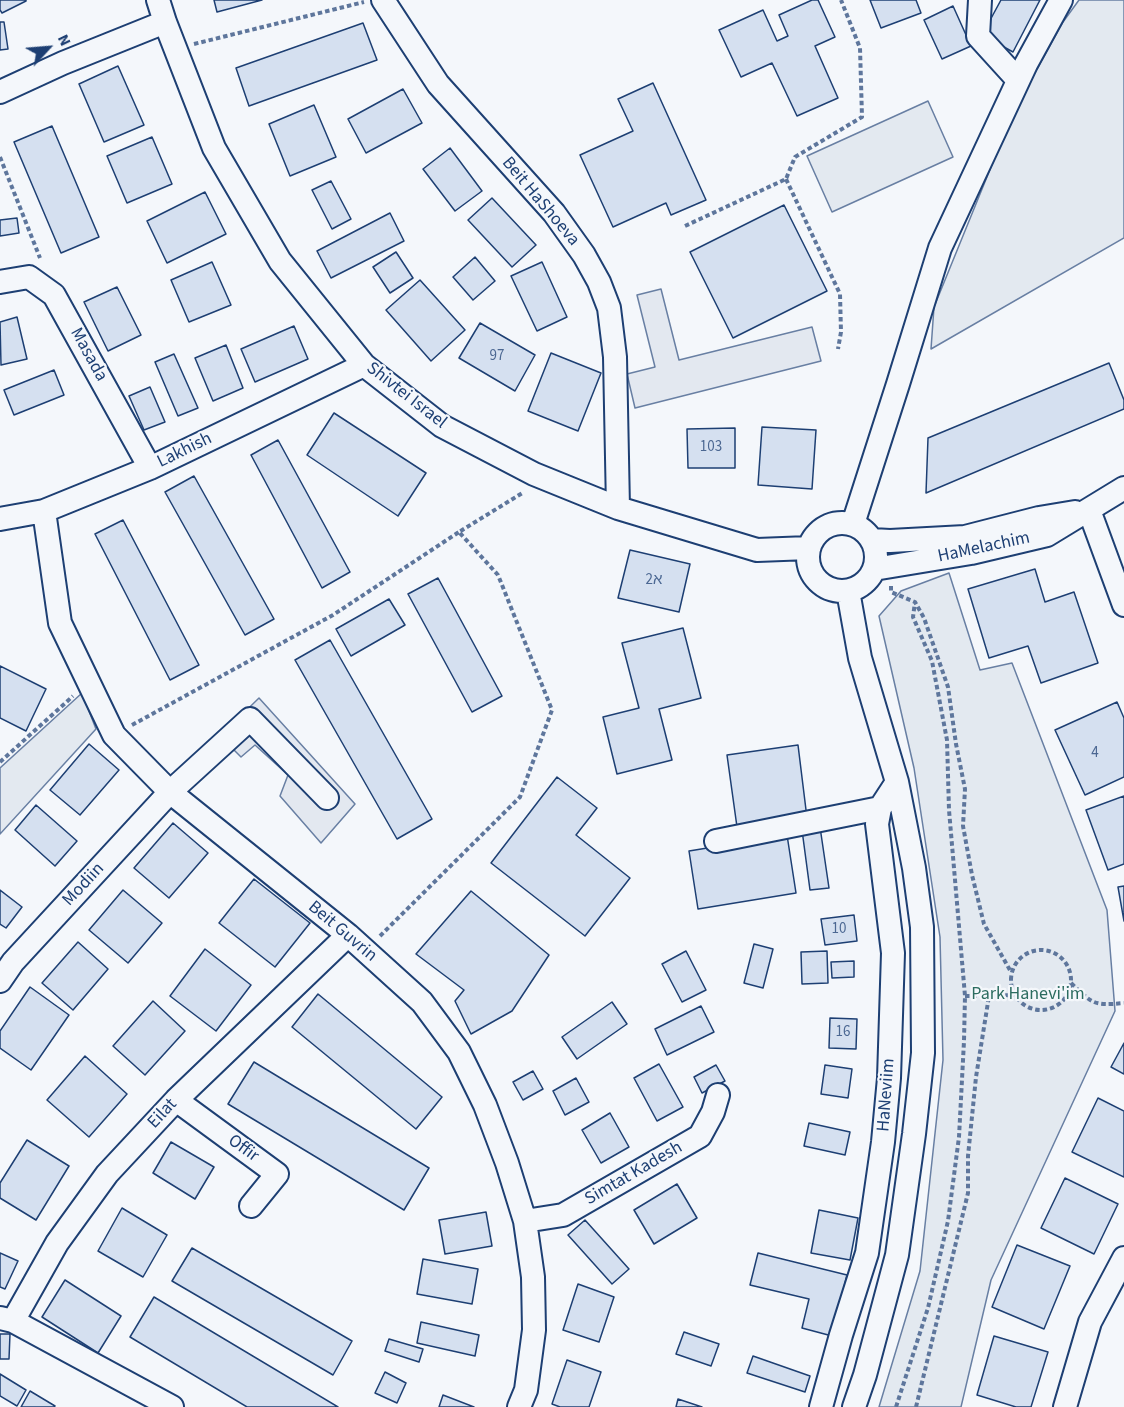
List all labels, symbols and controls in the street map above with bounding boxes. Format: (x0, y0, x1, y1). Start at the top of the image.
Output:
north arrow (18, 18, 78, 78)
text: N (52, 30, 76, 50)
street label: Beit HaShoeva (496, 153, 584, 251)
street label: Masada (65, 324, 111, 386)
house number: 97 (490, 348, 504, 366)
street label: Shivtei Israel (362, 358, 450, 434)
street label: Lakhish (154, 429, 216, 473)
house number: 103 (700, 439, 722, 457)
street label: HaMelachim (936, 528, 1032, 568)
house number: 2א (646, 572, 662, 590)
house number: 4 (1091, 745, 1099, 763)
street label: Modiin (59, 859, 109, 911)
street label: Beit Guvrin (303, 897, 381, 967)
house number: 10 (832, 921, 846, 939)
park label: Park Hanevi'im (971, 984, 1085, 1006)
house number: 16 (836, 1024, 850, 1042)
street label: HaNeviim (874, 1058, 900, 1132)
street label: Eilat (144, 1094, 182, 1134)
street label: Offir (223, 1131, 263, 1167)
street label: Simtat Kadesh (581, 1137, 687, 1211)

